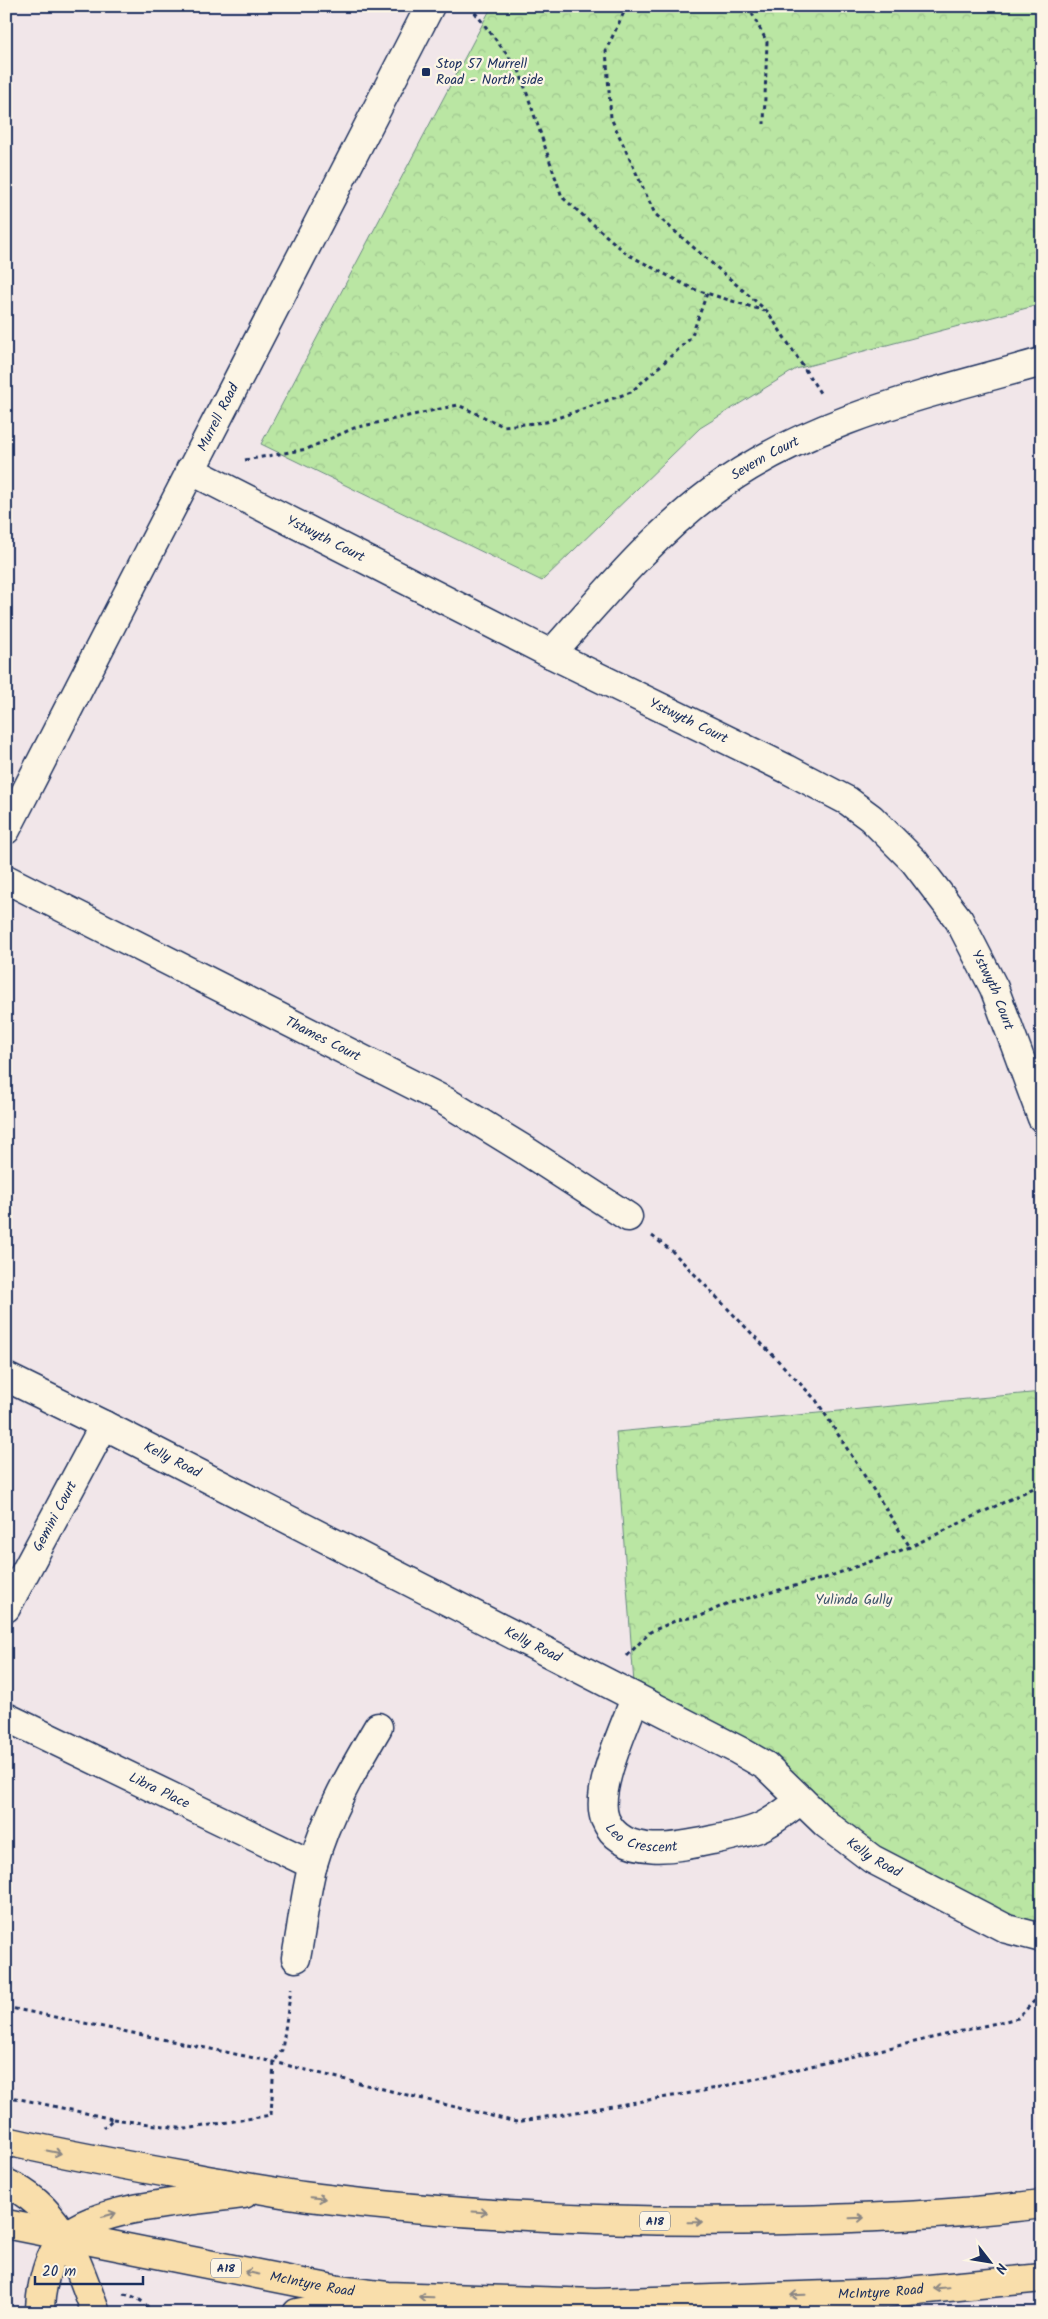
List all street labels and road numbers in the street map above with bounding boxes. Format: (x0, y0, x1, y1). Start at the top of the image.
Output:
street label: Murrell Road (192, 379, 245, 455)
street label: Severn Court (727, 430, 804, 486)
street label: Ystwyth Court (282, 510, 369, 569)
street label: Ystwyth Court (645, 692, 732, 750)
street label: Ystwyth Court (965, 946, 1020, 1034)
street label: Thames Court (281, 1011, 365, 1068)
street label: Kelly Road (140, 1436, 206, 1484)
street label: Gemini Court (27, 1477, 83, 1556)
street label: Kelly Road (500, 1621, 566, 1669)
street label: Libra Place (125, 1767, 194, 1815)
street label: Leo Crescent (599, 1819, 679, 1859)
street label: Kelly Road (841, 1832, 906, 1884)
road number: A18 (640, 2212, 670, 2230)
road number: A18 (211, 2258, 241, 2278)
street label: McIntyre Road (268, 2266, 357, 2303)
street label: McIntyre Road (838, 2278, 926, 2306)

